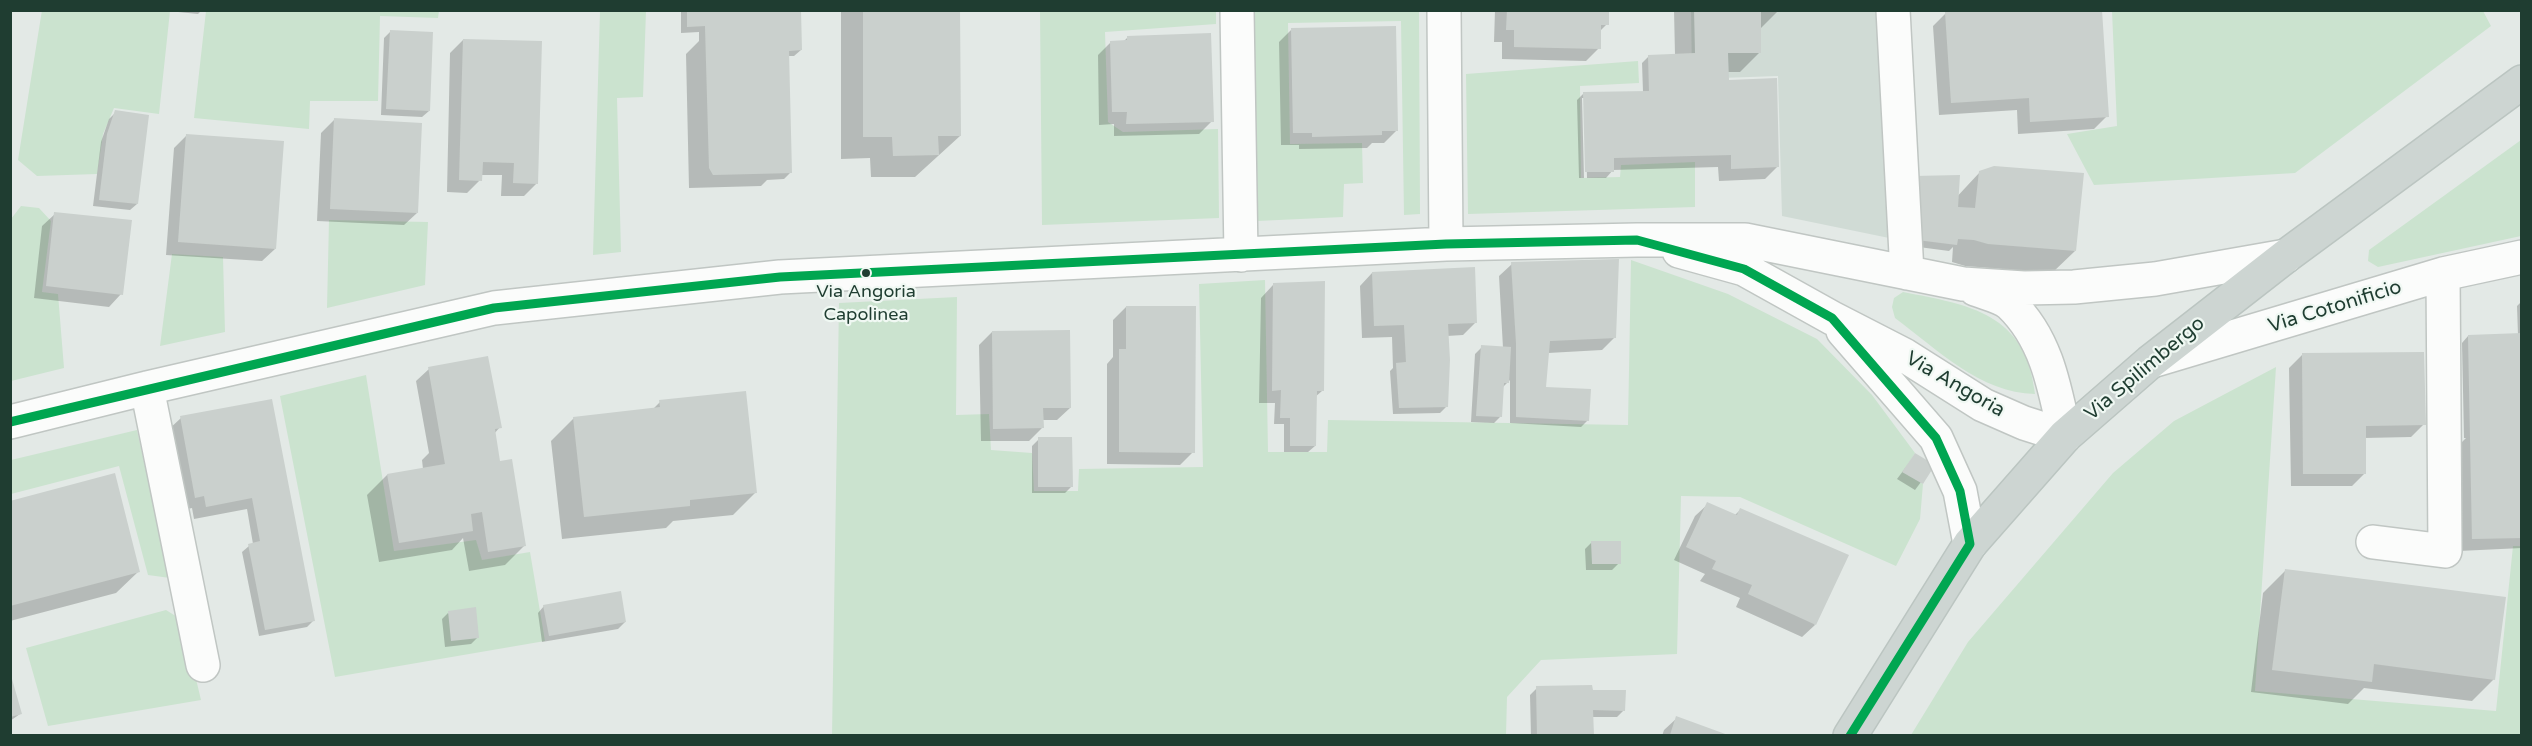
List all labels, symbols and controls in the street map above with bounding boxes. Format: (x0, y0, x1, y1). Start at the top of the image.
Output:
marker: Via Angoria Capolinea (860, 267, 872, 279)
street label: Via Cotonificio (2265, 275, 2405, 339)
place label: Via Angoria Capolinea (816, 281, 916, 324)
street label: Via Spilimbergo (2080, 312, 2210, 426)
street label: Via Angoria (1901, 347, 2009, 423)

